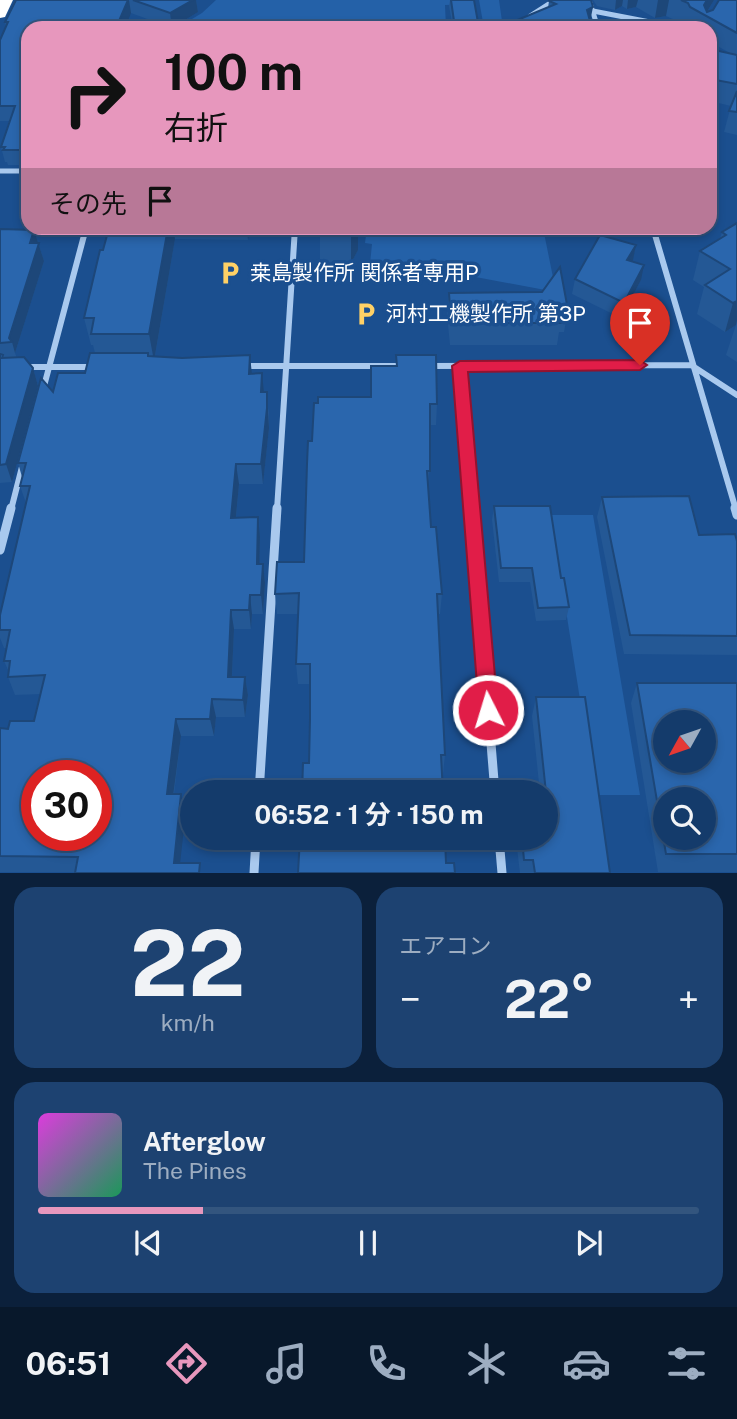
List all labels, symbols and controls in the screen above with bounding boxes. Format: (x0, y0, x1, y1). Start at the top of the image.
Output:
text: 100 m (164, 43, 303, 101)
icon: right (49, 49, 140, 140)
text: 右折 (164, 109, 228, 146)
icon: arrive (141, 182, 179, 220)
text: その先 (49, 188, 127, 219)
parking icon: 桒島製作所 関係者専用P (216, 259, 244, 287)
place label: 桒島製作所 関係者専用P (250, 260, 478, 285)
pin (610, 293, 670, 365)
parking icon: 河村工機製作所 第3P (352, 300, 380, 328)
place label: 河村工機製作所 第3P (386, 301, 586, 326)
icon: arrive (621, 304, 659, 342)
position arrow (451, 673, 525, 747)
north arrow (653, 710, 716, 774)
map controls (653, 710, 716, 850)
speed limit sign: 30 (21, 760, 112, 851)
button: search (653, 787, 716, 850)
text: 06:52 · 1 分 · 150 m (254, 799, 484, 830)
text: 22 (130, 910, 246, 1016)
text: エアコン (400, 932, 492, 959)
text: 22° (504, 969, 595, 1030)
text: − (400, 977, 421, 1022)
text: + (678, 977, 699, 1022)
text: km/h (161, 1009, 215, 1036)
text: Afterglow (143, 1126, 266, 1157)
text: The Pines (143, 1157, 247, 1184)
icon: previous (129, 1224, 167, 1262)
icon: pause (349, 1224, 387, 1262)
icon: next (570, 1224, 608, 1262)
icon: directions (162, 1339, 211, 1388)
icon: music (262, 1339, 311, 1388)
icon: phone (362, 1339, 411, 1388)
icon: climate (462, 1339, 511, 1388)
icon: car (562, 1339, 611, 1388)
icon: filters (662, 1339, 711, 1388)
text: 06:51 (26, 1345, 111, 1382)

